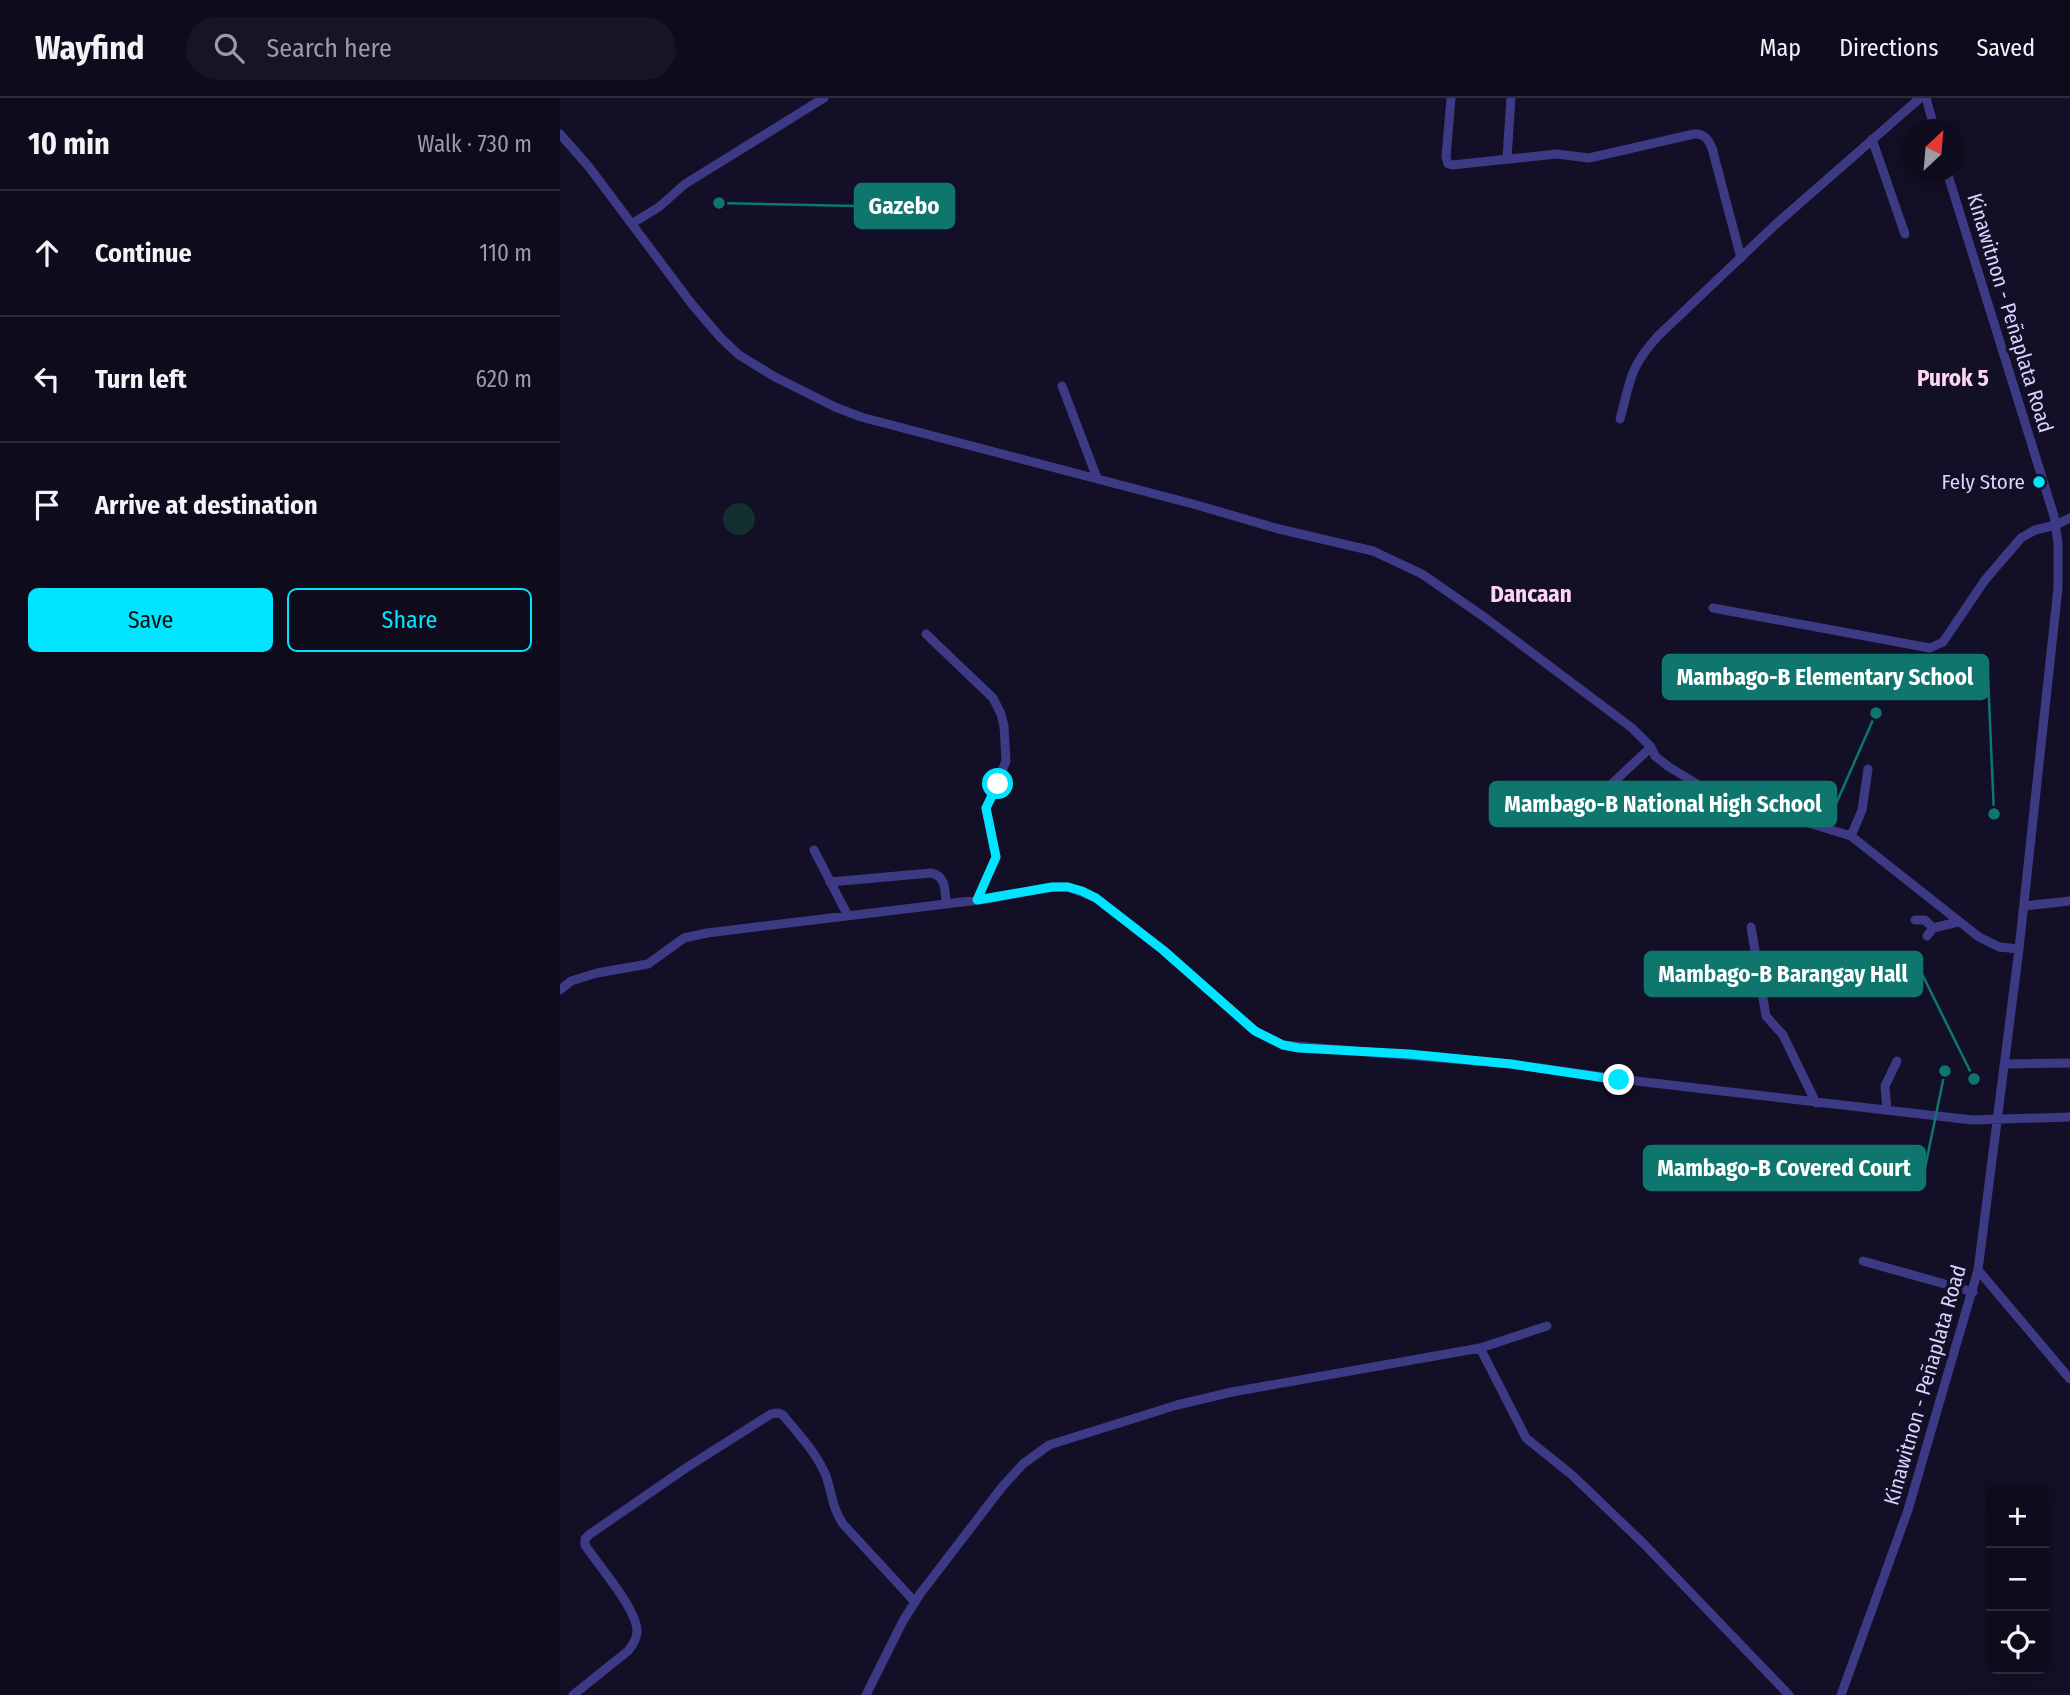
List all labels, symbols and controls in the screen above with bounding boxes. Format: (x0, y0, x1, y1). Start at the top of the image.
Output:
search box (186, 17, 676, 80)
text: Wayfind (35, 28, 144, 68)
icon: search (210, 29, 248, 67)
text: Search here (266, 33, 392, 64)
text: Map (1760, 34, 1801, 62)
text: Directions (1839, 34, 1938, 62)
text: Saved (1976, 34, 2035, 62)
north arrow (1902, 119, 1965, 182)
text: 10 min (28, 126, 110, 162)
text: Walk · 730 m (417, 130, 532, 158)
callout: Gazebo (855, 184, 954, 228)
street label: Kinawitnon - Peñaplata Road (1961, 190, 2059, 436)
text: Gazebo (869, 192, 939, 220)
icon: ahead (28, 234, 66, 272)
text: Continue (95, 238, 192, 269)
text: 110 m (479, 239, 532, 267)
icon: left (28, 360, 66, 398)
text: Turn left (95, 364, 187, 395)
district label: Purok 5 (1917, 364, 1989, 392)
text: 620 m (476, 365, 532, 393)
place label: Fely Store (1941, 469, 2025, 495)
marker: Fely Store (2031, 474, 2047, 490)
icon: arrive (28, 486, 66, 524)
text: Arrive at destination (95, 490, 318, 521)
district label: Dancaan (1490, 580, 1572, 608)
button: Save (28, 588, 273, 652)
button: Share (287, 588, 532, 652)
callout: Mambago-B Elementary School (1663, 655, 1988, 699)
text: Mambago-B Elementary School (1677, 663, 1974, 691)
route start (982, 768, 1013, 799)
callout: Mambago-B National High School (1490, 782, 1836, 826)
text: Mambago-B National High School (1504, 790, 1822, 818)
callout: Mambago-B Barangay Hall (1645, 952, 1922, 996)
text: Mambago-B Barangay Hall (1658, 960, 1908, 988)
route end (1603, 1064, 1634, 1095)
callout: Mambago-B Covered Court (1644, 1146, 1925, 1190)
text: Mambago-B Covered Court (1657, 1154, 1912, 1182)
street label: Kinawitnon - Peñaplata Road (1878, 1262, 1972, 1508)
map controls (1986, 1485, 2049, 1674)
button: + (1986, 1485, 2049, 1548)
button: − (1986, 1548, 2049, 1611)
button: locate (1986, 1611, 2049, 1674)

